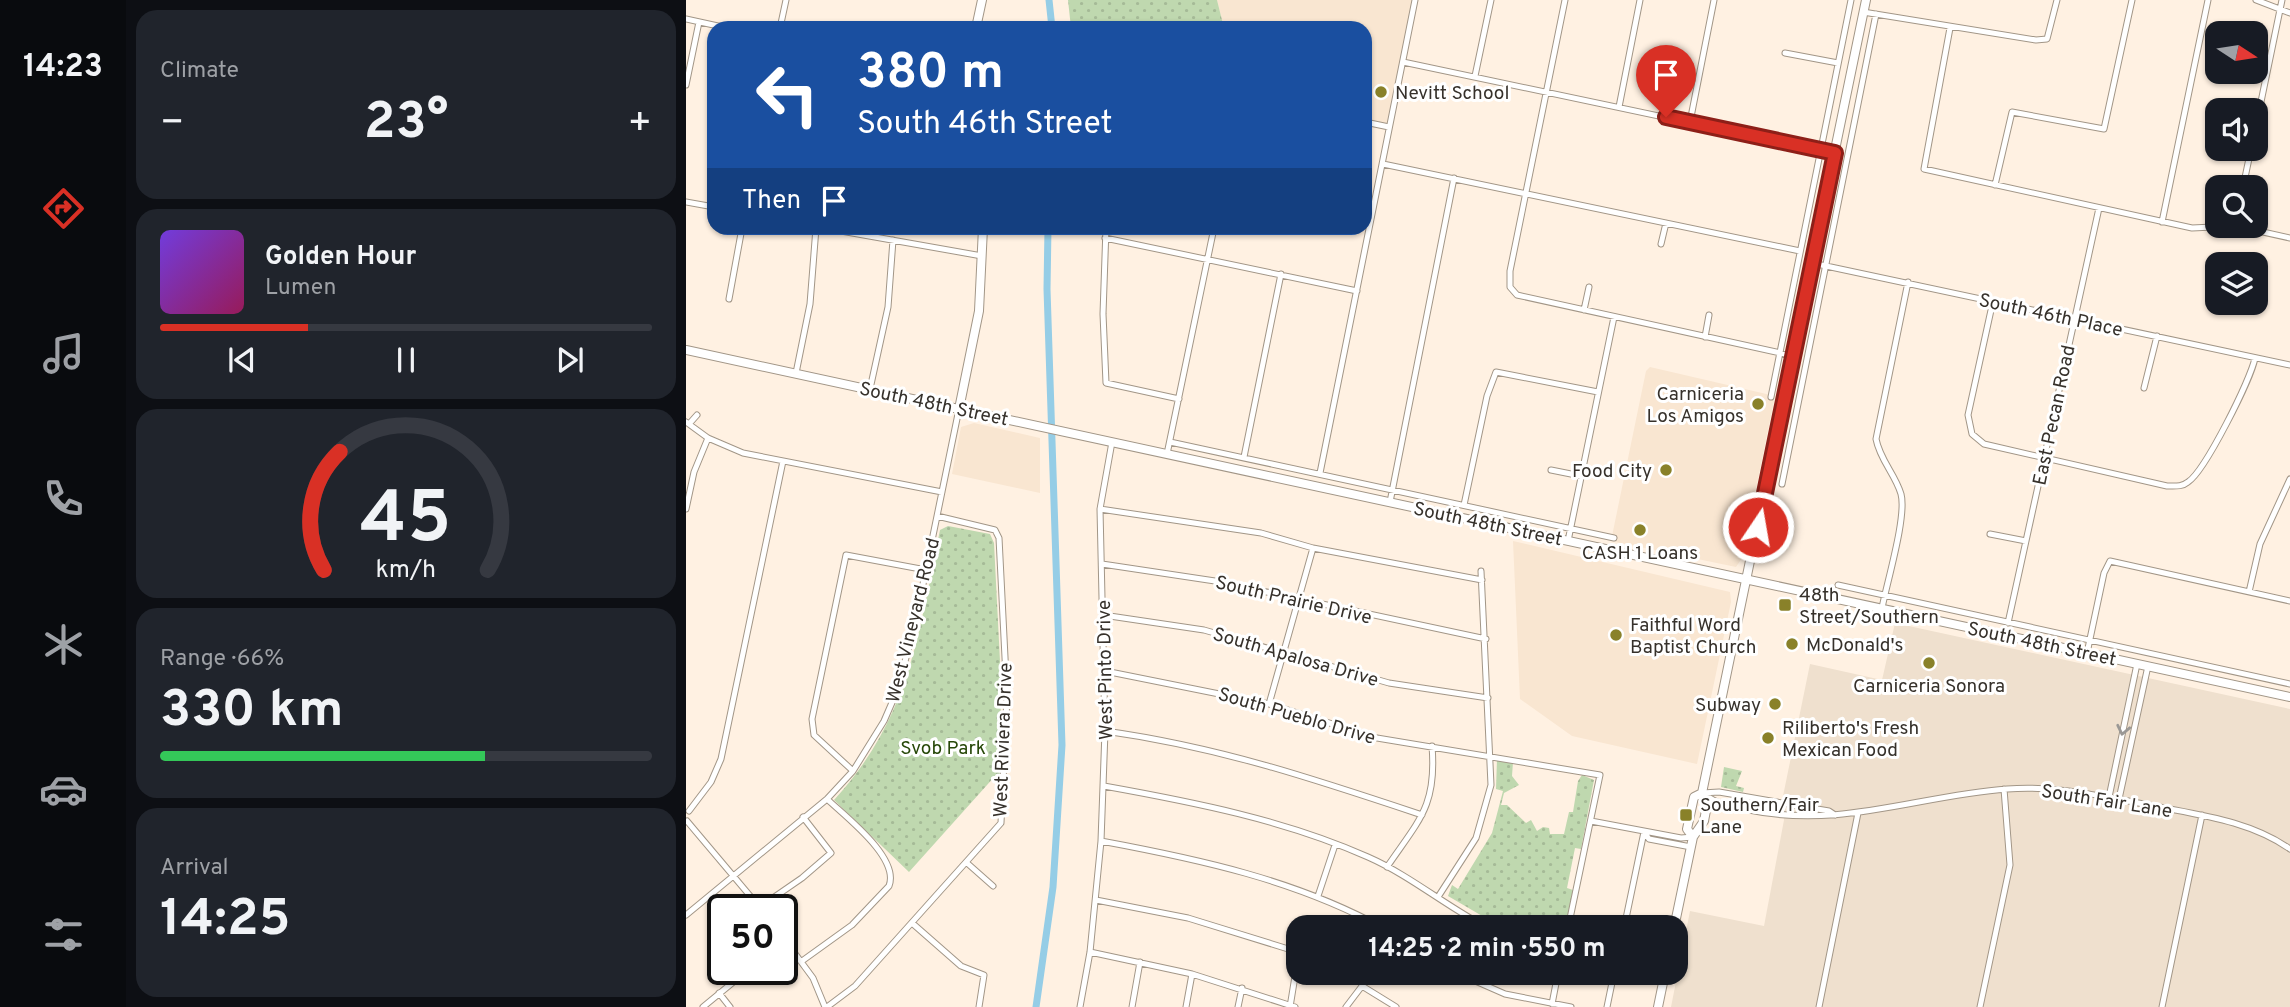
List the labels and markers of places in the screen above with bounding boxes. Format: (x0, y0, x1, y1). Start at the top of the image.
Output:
pin (1636, 45, 1696, 117)
place label: Nevitt School (1395, 82, 1509, 106)
marker: Nevitt School (1373, 84, 1389, 100)
place label: Carniceria Los Amigos (1647, 383, 1744, 429)
marker: Carniceria Los Amigos (1750, 396, 1766, 412)
place label: Food City (1572, 460, 1652, 484)
marker: Food City (1658, 462, 1674, 478)
marker: CASH 1 Loans (1632, 522, 1648, 538)
place label: CASH 1 Loans (1582, 542, 1698, 566)
place label: 48th Street/Southern (1799, 584, 1939, 630)
marker: 48th Street/Southern (1777, 597, 1793, 613)
place label: Faithful Word Baptist Church (1630, 614, 1756, 660)
marker: Faithful Word Baptist Church (1608, 627, 1624, 643)
place label: McDonald's (1806, 634, 1904, 658)
marker: McDonald's (1784, 636, 1800, 652)
marker: Carniceria Sonora (1921, 655, 1937, 671)
place label: Carniceria Sonora (1853, 675, 2005, 699)
place label: Subway (1695, 694, 1761, 718)
marker: Subway (1767, 696, 1783, 712)
place label: Riliberto's Fresh Mexican Food (1782, 717, 1919, 763)
marker: Riliberto's Fresh Mexican Food (1760, 730, 1776, 746)
place label: Southern/Fair Lane (1700, 794, 1820, 840)
marker: Southern/Fair Lane (1678, 807, 1694, 823)

